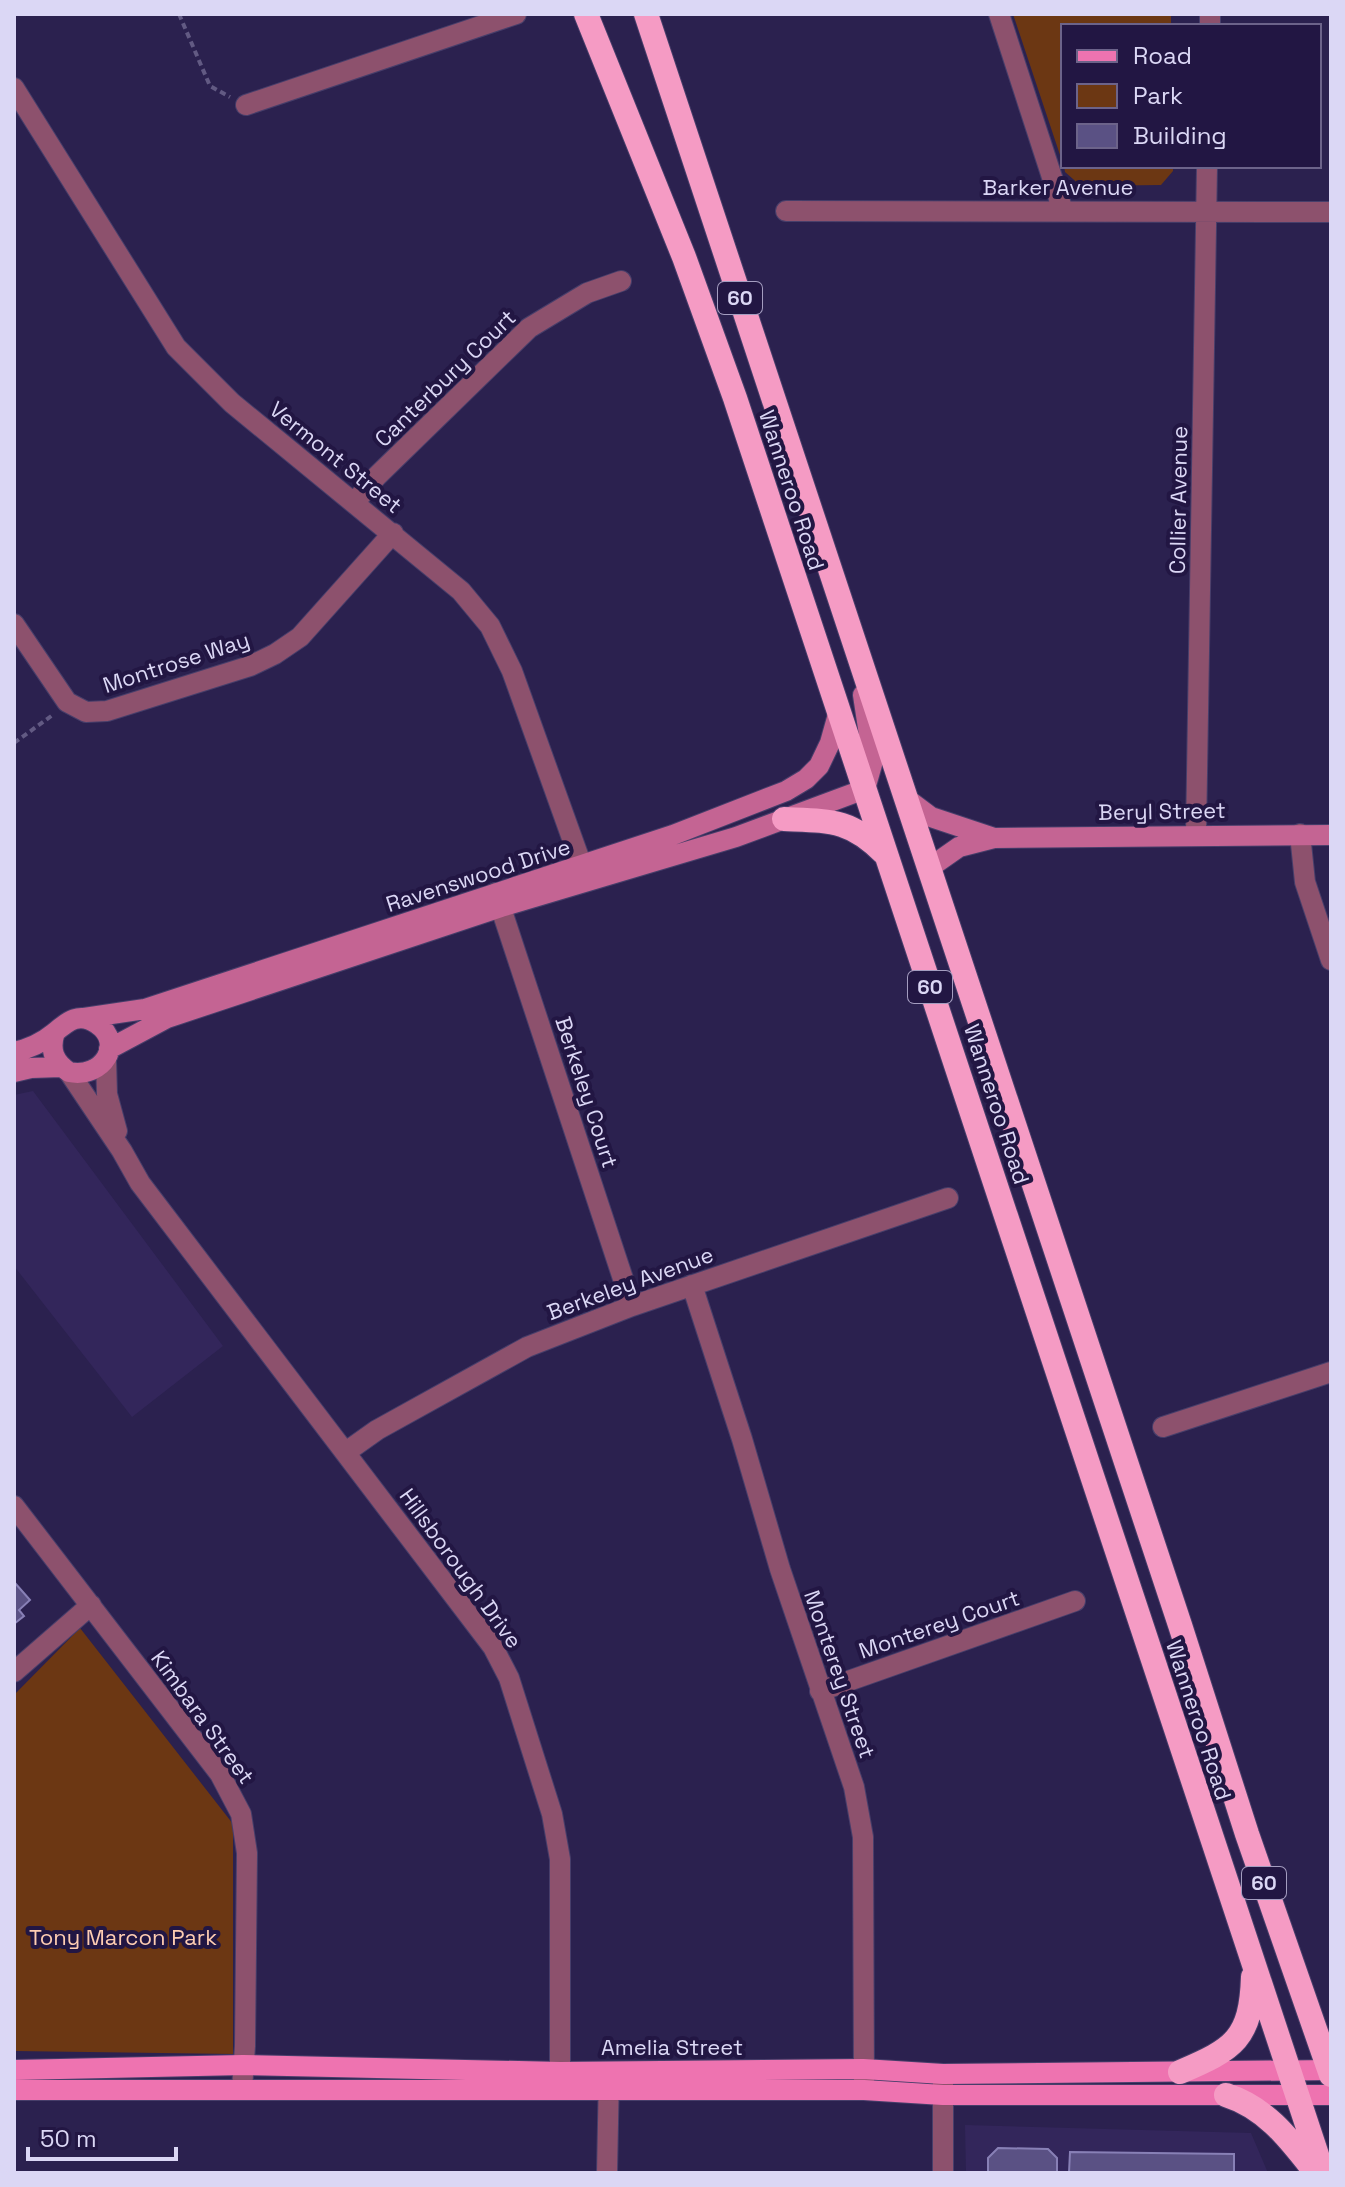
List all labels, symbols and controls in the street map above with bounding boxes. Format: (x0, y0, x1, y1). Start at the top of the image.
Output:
legend (1061, 24, 1321, 168)
text: Road (1133, 40, 1192, 71)
text: Park (1133, 80, 1183, 111)
text: Building (1133, 120, 1227, 151)
street label: Barker Avenue (982, 173, 1134, 201)
road number: 60 (718, 282, 762, 314)
street label: Canterbury Court (369, 303, 521, 453)
street label: Vermont Street (264, 395, 408, 519)
street label: Wanneroo Road (753, 407, 831, 573)
street label: Collier Avenue (1163, 426, 1193, 574)
street label: Montrose Way (99, 625, 253, 699)
street label: Beryl Street (1098, 796, 1226, 826)
street label: Ravenswood Drive (382, 832, 574, 918)
road number: 60 (908, 971, 952, 1003)
street label: Berkeley Court (549, 1013, 625, 1171)
street label: Wanneroo Road (958, 1021, 1036, 1187)
street label: Berkeley Avenue (543, 1240, 717, 1326)
street label: Hillsborough Drive (394, 1483, 528, 1653)
street label: Monterey Court (855, 1583, 1023, 1665)
street label: Monterey Street (798, 1586, 882, 1762)
street label: Wanneroo Road (1160, 1637, 1238, 1803)
street label: Kimbara Street (145, 1645, 261, 1789)
road number: 60 (1242, 1867, 1286, 1899)
park label: Tony Marcon Park (29, 1923, 217, 1951)
street label: Amelia Street (601, 2033, 743, 2061)
scale bar (28, 2111, 176, 2161)
text: 50 m (40, 2123, 97, 2154)

